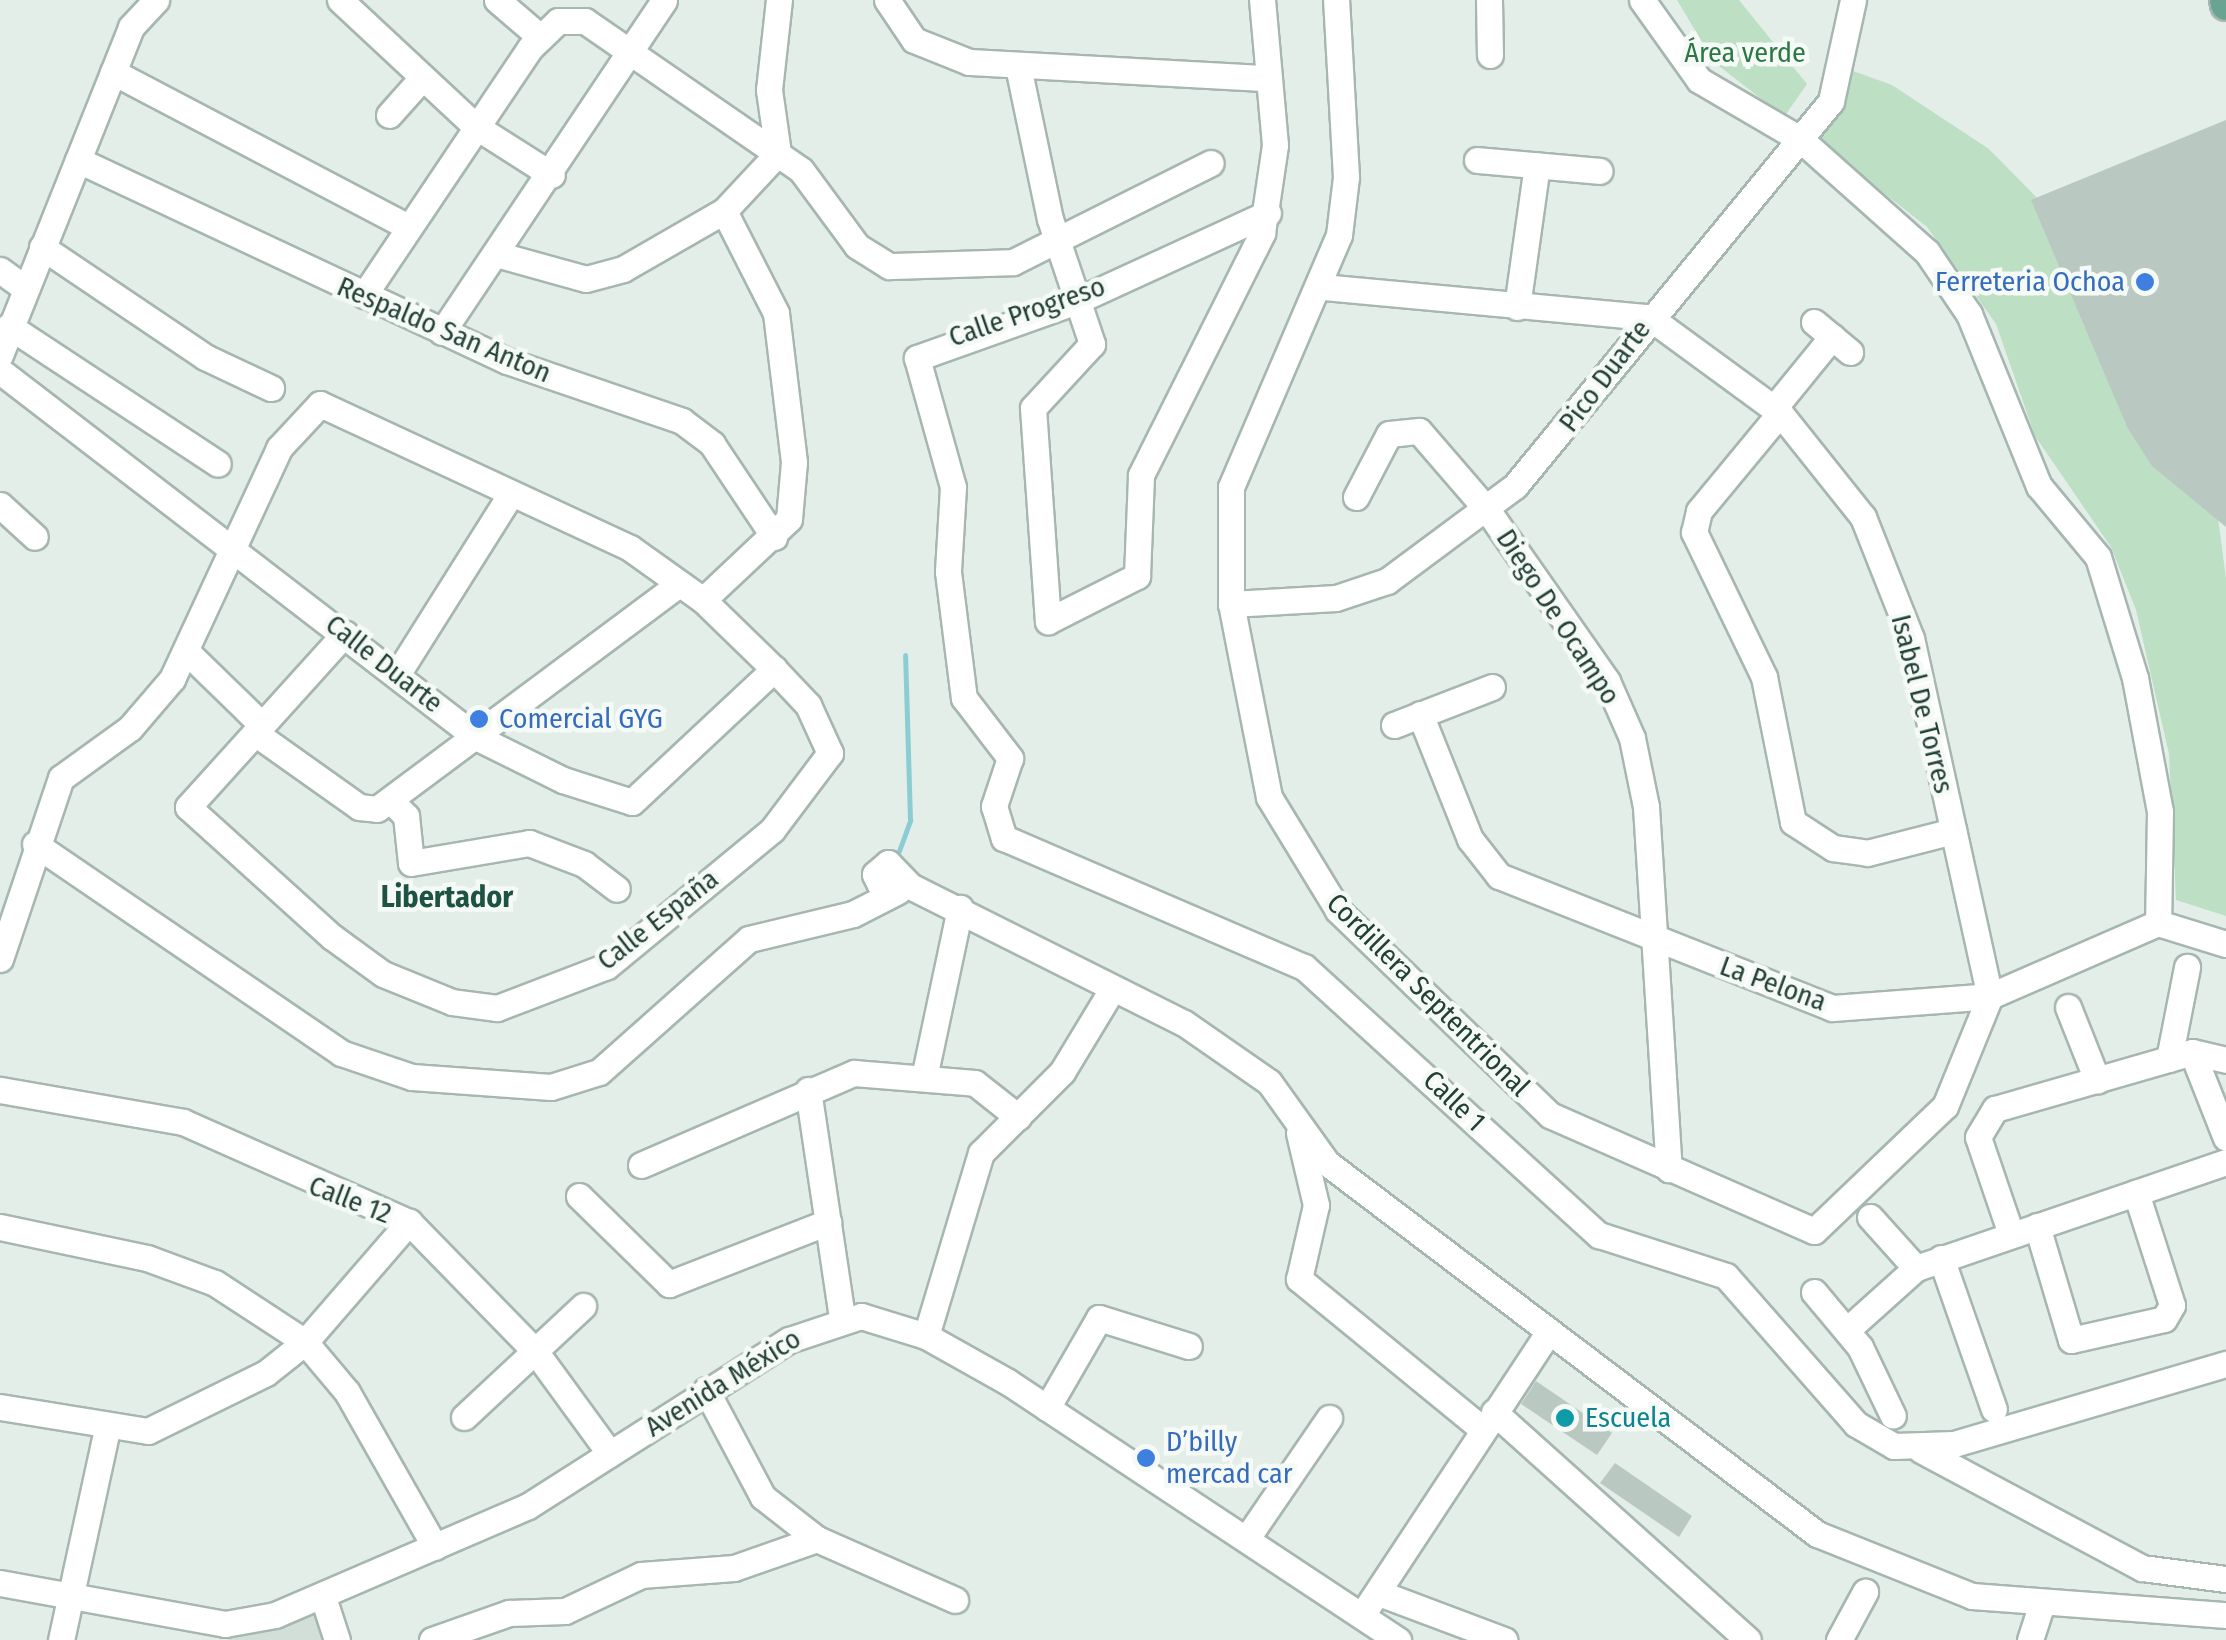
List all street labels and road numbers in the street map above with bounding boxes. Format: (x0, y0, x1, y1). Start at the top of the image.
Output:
street label: Respaldo San Anton (332, 270, 556, 390)
street label: Calle Progreso (945, 270, 1109, 354)
street label: Pico Duarte (1552, 313, 1658, 439)
street label: Diego De Ocampo (1489, 523, 1627, 711)
street label: Calle Duarte (319, 608, 449, 720)
street label: Isabel De Torres (1884, 611, 1960, 797)
street label: Calle España (591, 862, 725, 978)
street label: Cordillera Septentrional (1319, 886, 1537, 1104)
street label: La Pelona (1715, 949, 1831, 1019)
street label: Calle 1 (1416, 1063, 1492, 1139)
street label: Calle 12 (304, 1169, 396, 1231)
street label: Avenida México (639, 1322, 807, 1444)

